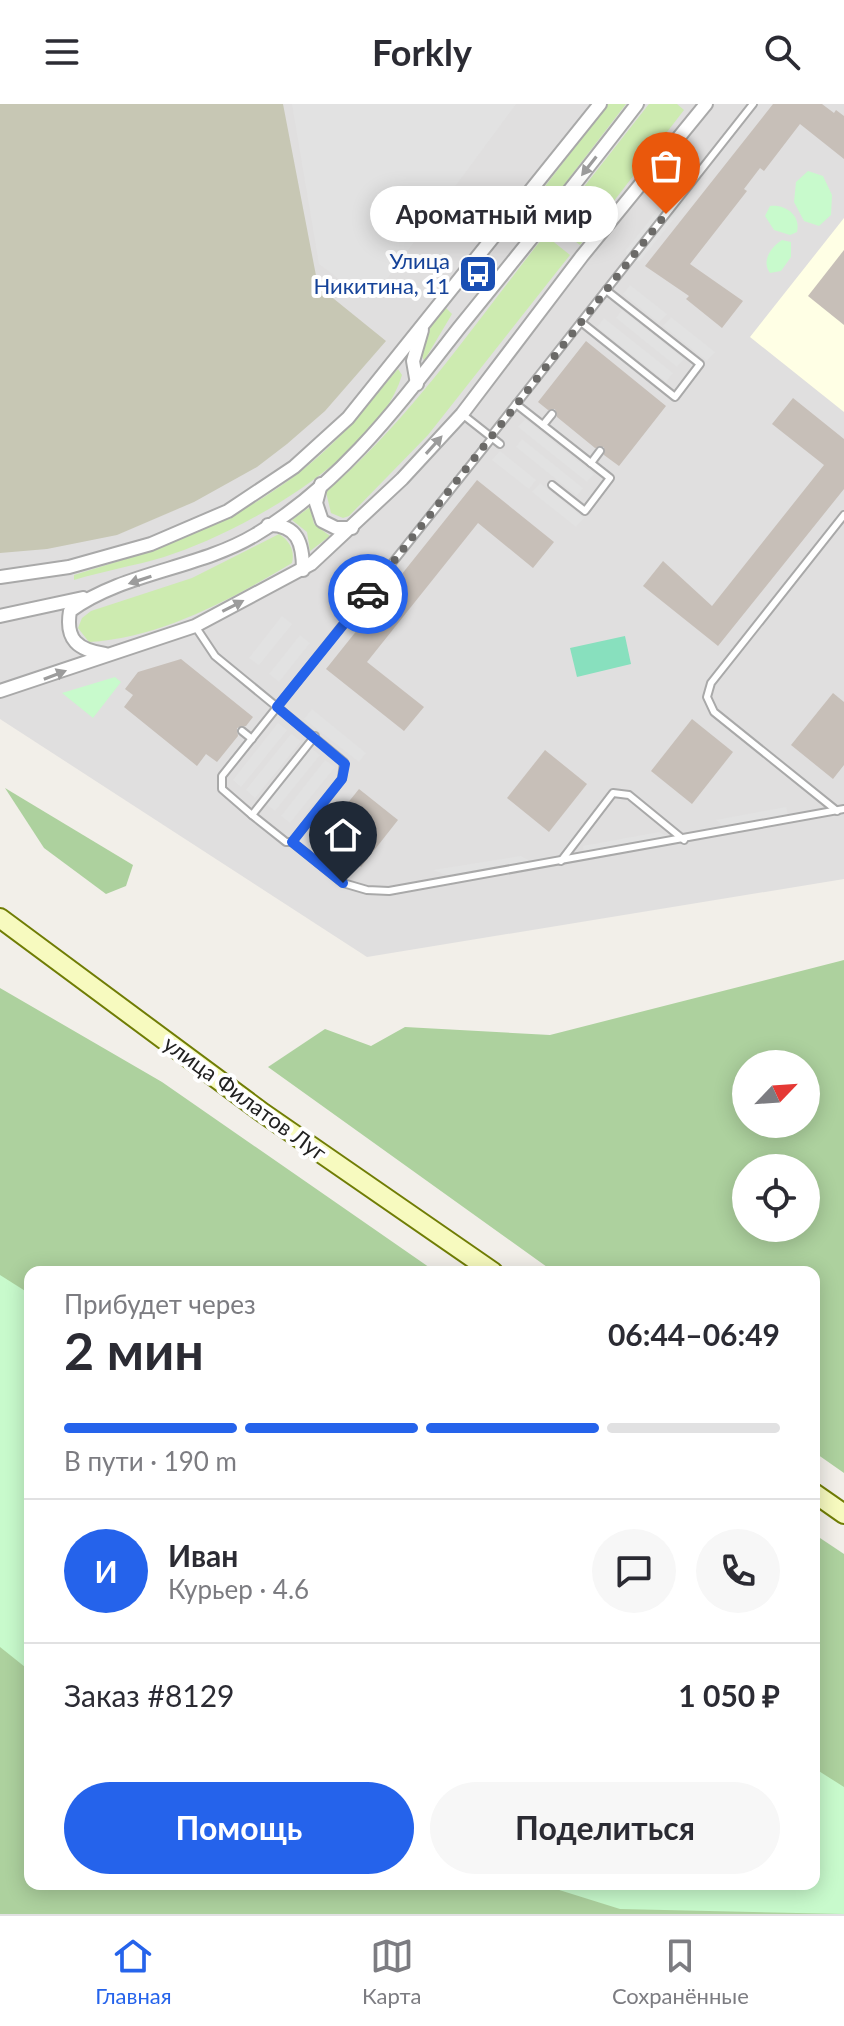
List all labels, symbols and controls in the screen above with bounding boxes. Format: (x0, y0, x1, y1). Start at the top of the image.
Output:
icon: menu (40, 30, 84, 74)
text: Forkly (372, 30, 472, 74)
icon: search (760, 30, 804, 74)
pin (632, 132, 700, 214)
icon: bag (644, 144, 688, 188)
one-way arrow (582, 156, 598, 176)
callout: Ароматный мир (370, 186, 618, 242)
text: Ароматный мир (396, 198, 592, 230)
place label: Улица Никитина, 11 (313, 247, 450, 299)
bus stop icon: Улица Никитина, 11 (457, 253, 499, 295)
one-way arrow (424, 436, 442, 455)
courier (328, 554, 408, 634)
icon: car (346, 572, 390, 616)
one-way arrow (128, 574, 152, 587)
one-way arrow (221, 600, 244, 613)
one-way arrow (43, 668, 67, 681)
pin (309, 801, 377, 883)
icon: home (321, 813, 365, 857)
street label: улица Филатов Луг (159, 1029, 332, 1166)
north arrow (732, 1050, 820, 1138)
map controls (732, 1050, 820, 1242)
button: locate (732, 1154, 820, 1242)
text: Прибудет через (64, 1288, 256, 1320)
text: 06:44–06:49 (608, 1316, 780, 1352)
text: 2 мин (64, 1319, 204, 1381)
text: В пути · 190 m (64, 1445, 237, 1477)
button: chat (592, 1529, 676, 1613)
button: phone (696, 1529, 780, 1613)
text: Иван (168, 1537, 238, 1573)
text: И (94, 1553, 118, 1589)
text: Курьер · 4.6 (168, 1573, 309, 1605)
text: Заказ #8129 (64, 1677, 235, 1713)
text: 1 050 ₽ (678, 1677, 780, 1713)
button: Помощь (64, 1782, 414, 1874)
button: Поделиться (430, 1782, 780, 1874)
tab: Главная (95, 1934, 172, 2009)
tab: Карта (362, 1934, 422, 2009)
tab: Сохранённые (612, 1934, 749, 2009)

